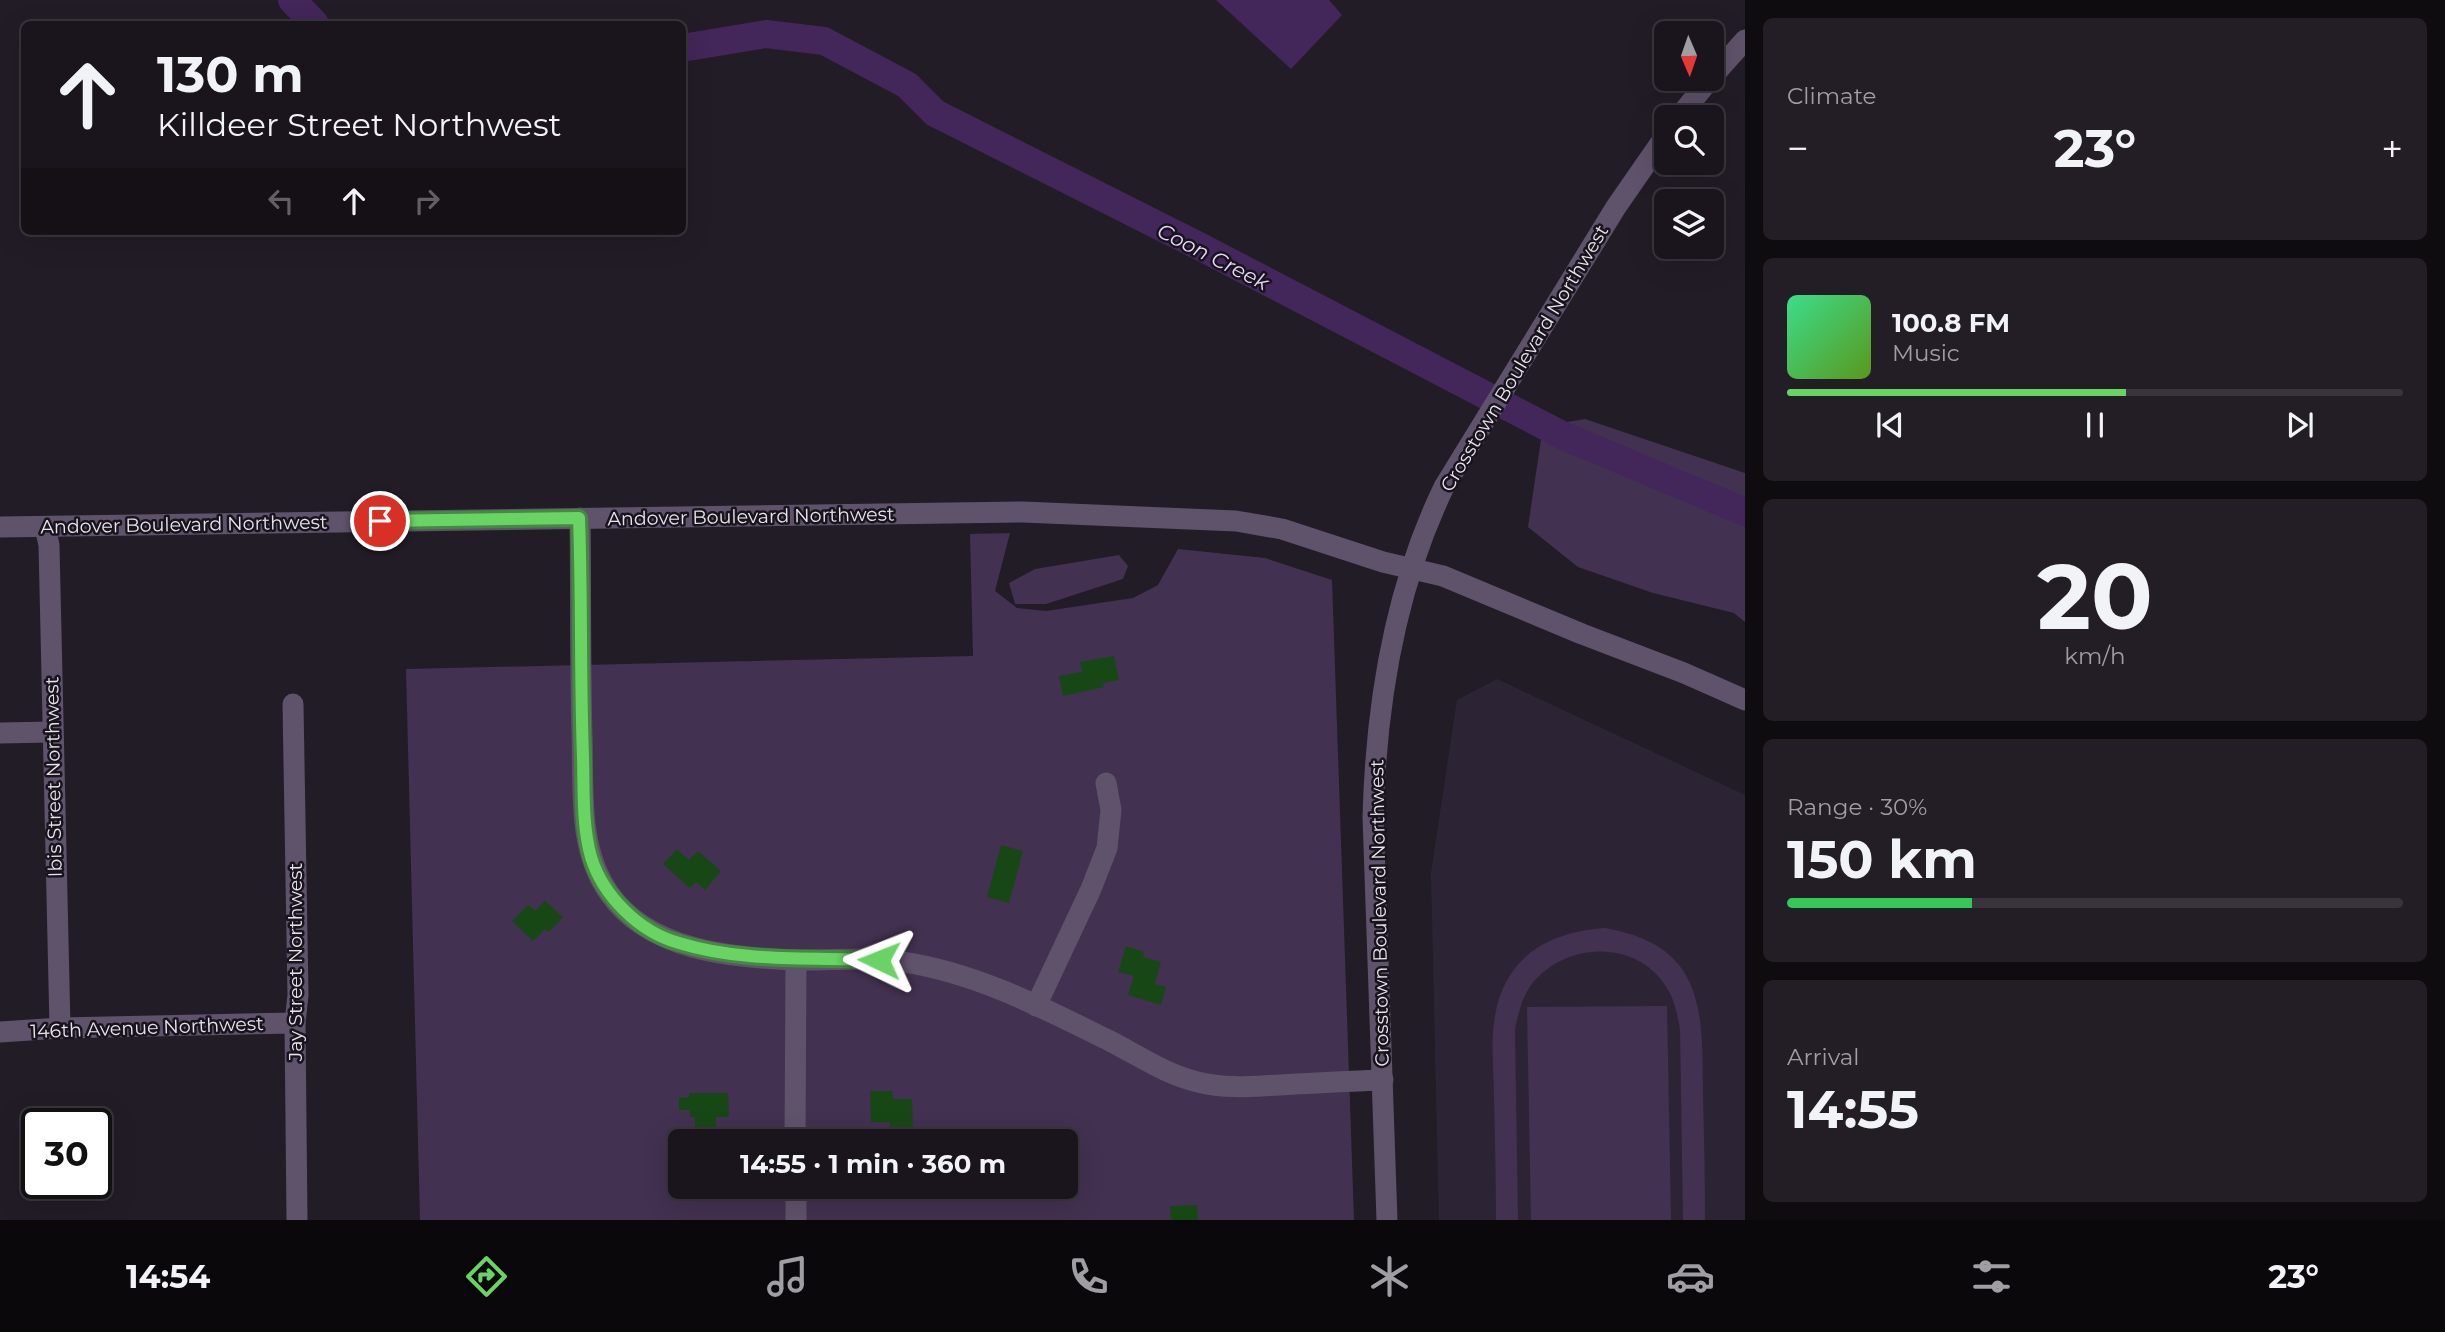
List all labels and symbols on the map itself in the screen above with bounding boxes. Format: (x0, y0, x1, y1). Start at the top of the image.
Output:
north arrow (1654, 21, 1724, 91)
water label: Coon Creek (1153, 218, 1274, 296)
street label: Crosstown Boulevard Northwest (1435, 220, 1614, 496)
pin (350, 491, 410, 551)
street label: Andover Boulevard Northwest (607, 502, 895, 531)
street label: Andover Boulevard Northwest (40, 510, 328, 539)
street label: Ibis Street Northwest (40, 676, 67, 878)
street label: Crosstown Boulevard Northwest (1365, 759, 1394, 1067)
street label: Jay Street Northwest (284, 862, 307, 1062)
position arrow (842, 923, 916, 997)
street label: 146th Avenue Northwest (30, 1012, 264, 1043)
speed limit sign: 30 (21, 1108, 112, 1199)

